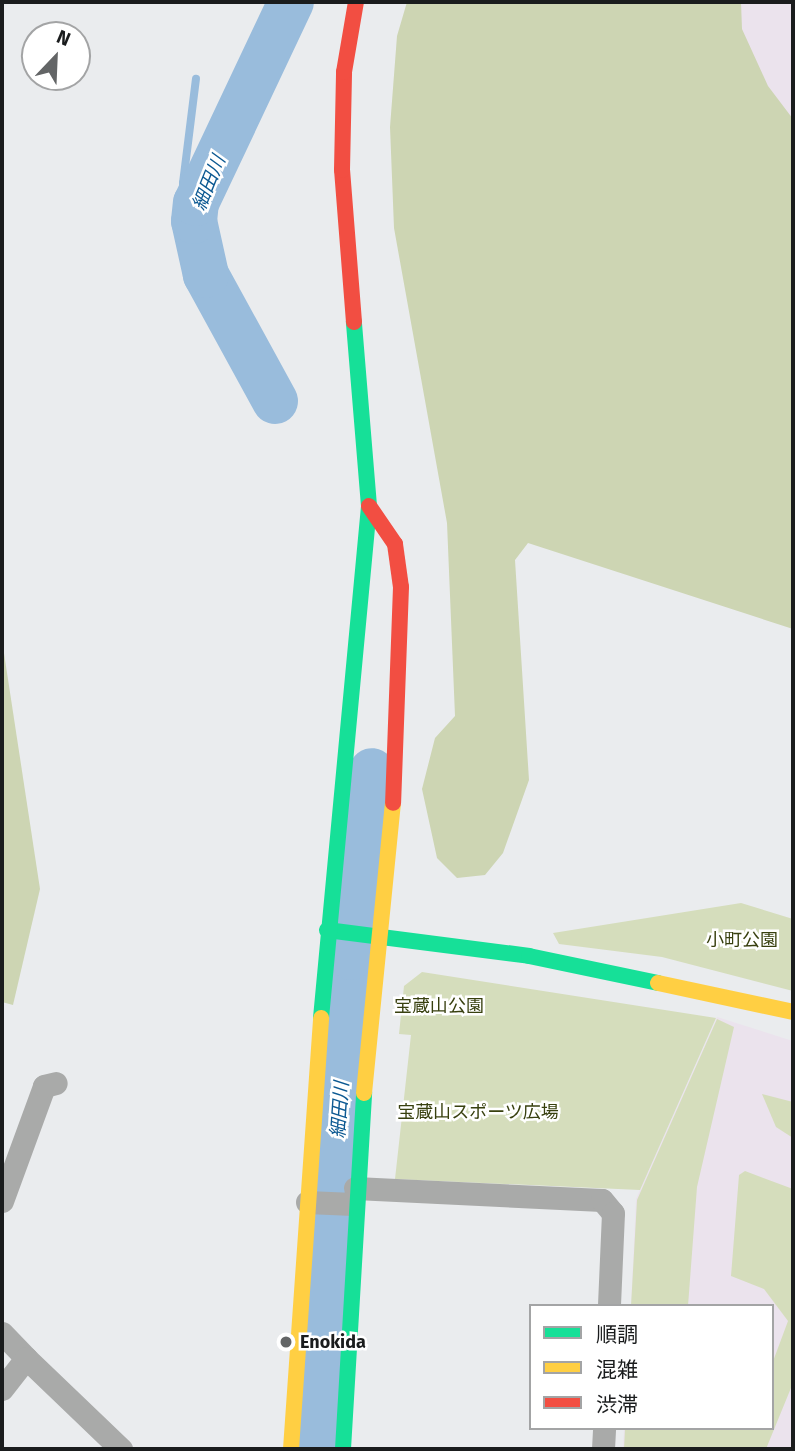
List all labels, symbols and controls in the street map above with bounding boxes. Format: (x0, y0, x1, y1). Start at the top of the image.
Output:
north arrow (21, 21, 91, 91)
text: N (53, 25, 74, 51)
water label: 細田川 (188, 152, 230, 214)
park label: 小町公園 (706, 929, 778, 951)
park label: 宝蔵山公園 (394, 995, 484, 1017)
water label: 細田川 (327, 1081, 353, 1139)
park label: 宝蔵山スポーツ広場 (397, 1101, 559, 1123)
legend (529, 1304, 774, 1430)
text: 順調 (596, 1322, 638, 1348)
place label: Enokida (300, 1331, 366, 1353)
marker: Enokida (278, 1334, 294, 1350)
text: 混雑 (596, 1357, 638, 1383)
text: 渋滞 (596, 1392, 638, 1418)

